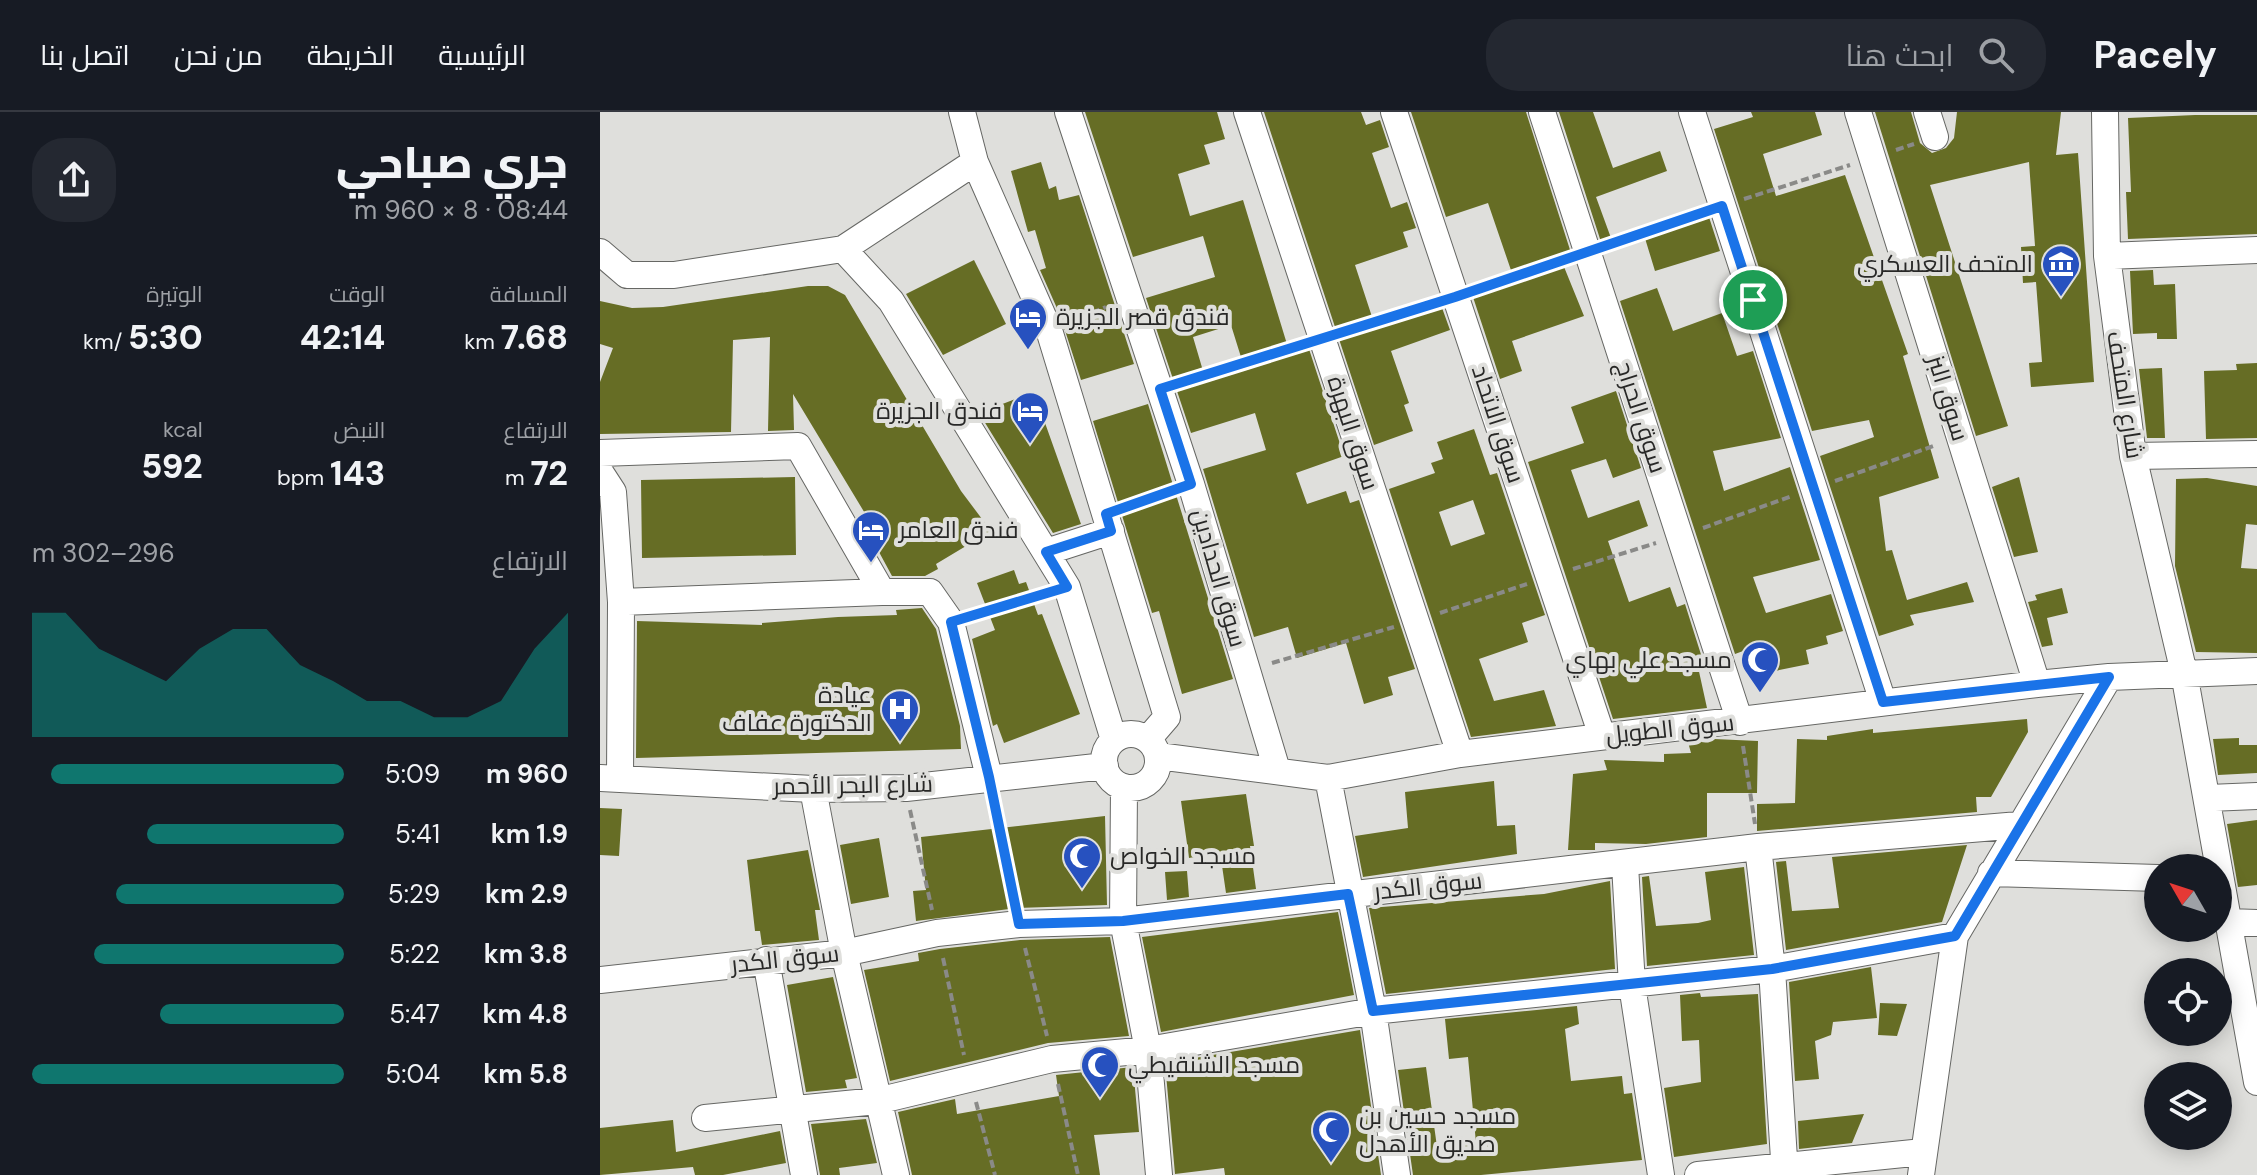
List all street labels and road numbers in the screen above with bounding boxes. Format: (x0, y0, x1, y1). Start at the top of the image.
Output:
street label: شارع المتحف (2099, 329, 2151, 461)
street label: سوق البز (1920, 349, 1976, 445)
street label: سوق الحراج (1608, 357, 1674, 477)
street label: سوق الاتحاد (1465, 361, 1532, 487)
street label: سوق البهرة (1321, 372, 1386, 494)
street label: سوق الحدادين (1185, 505, 1254, 651)
street label: سوق الطويل (1604, 706, 1736, 751)
street label: شارع البحر الأحمر (771, 768, 933, 802)
street label: سوق الكدر (1370, 864, 1484, 907)
street label: سوق الكدر (727, 937, 841, 980)

